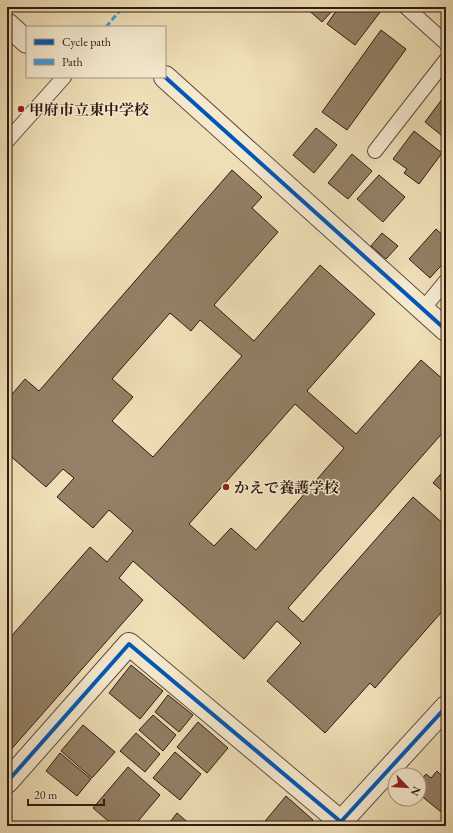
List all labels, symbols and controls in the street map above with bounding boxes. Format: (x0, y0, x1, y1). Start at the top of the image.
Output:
legend (26, 26, 166, 78)
text: Cycle path (62, 34, 111, 50)
text: Path (62, 54, 83, 70)
place label: 甲府市立東中学校 (29, 100, 149, 119)
marker: 甲府市立東中学校 (16, 104, 26, 114)
place label: かえで養護学校 (234, 478, 339, 497)
marker: かえで養護学校 (221, 482, 231, 492)
north arrow (387, 767, 427, 807)
scale bar (28, 781, 104, 807)
text: N (408, 784, 424, 798)
text: 20 m (34, 787, 58, 803)

